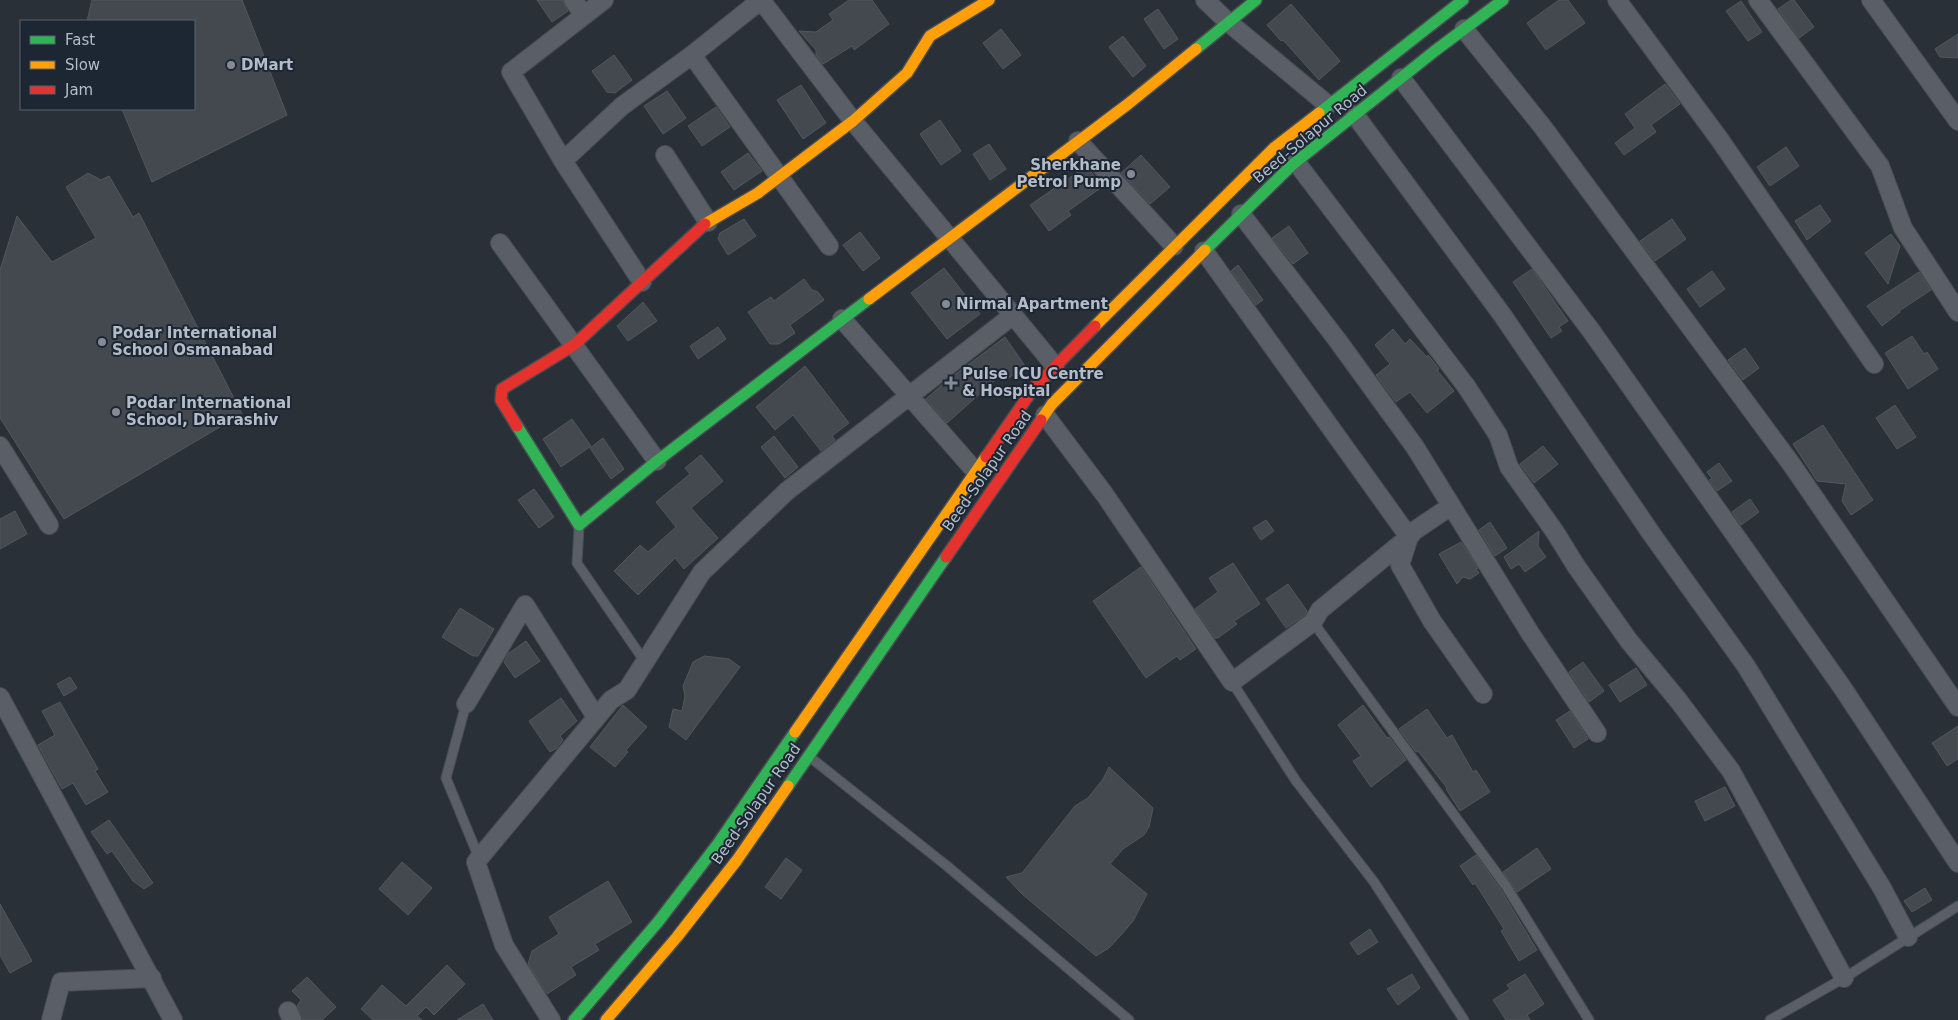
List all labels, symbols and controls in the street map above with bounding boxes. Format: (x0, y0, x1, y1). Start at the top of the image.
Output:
legend (20, 20, 195, 110)
text: Fast (65, 31, 95, 49)
text: Slow (65, 56, 100, 74)
place label: DMart (241, 56, 293, 74)
marker: DMart (225, 59, 237, 71)
text: Jam (64, 81, 93, 99)
street label: Beed-Solapur Road (1249, 81, 1371, 187)
place label: Sherkhane Petrol Pump (1017, 156, 1121, 191)
marker: Sherkhane Petrol Pump (1125, 168, 1137, 180)
place label: Nirmal Apartment (956, 295, 1108, 313)
marker: Nirmal Apartment (940, 298, 952, 310)
place label: Podar International School Osmanabad (112, 324, 277, 359)
marker: Podar International School Osmanabad (96, 336, 108, 348)
place label: Pulse ICU Centre & Hospital (962, 365, 1104, 400)
marker: Pulse ICU Centre & Hospital (944, 376, 958, 390)
place label: Podar International School, Dharashiv (126, 394, 291, 429)
marker: Podar International School, Dharashiv (110, 406, 122, 418)
street label: Beed-Solapur Road (939, 407, 1035, 535)
street label: Beed-Solapur Road (708, 740, 804, 868)

